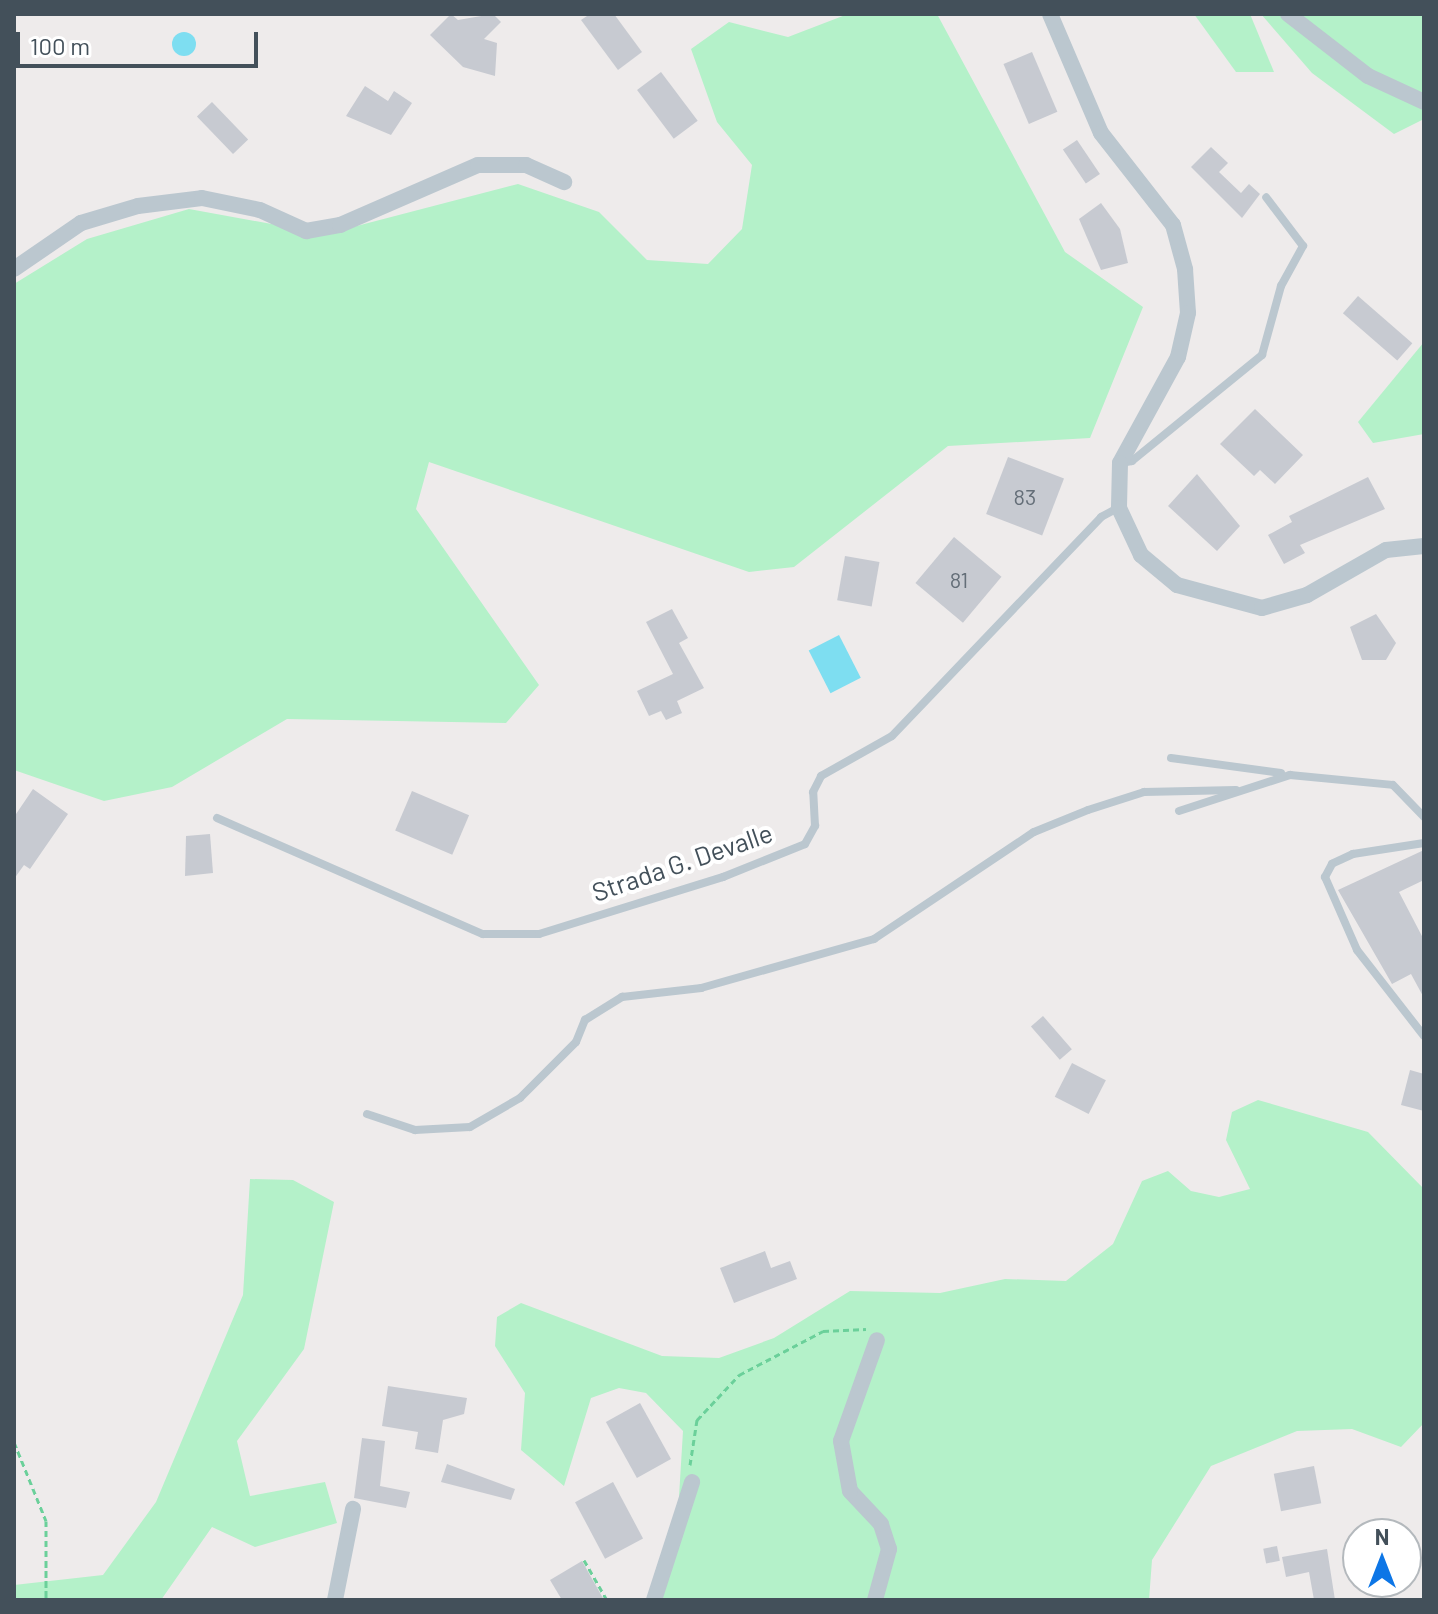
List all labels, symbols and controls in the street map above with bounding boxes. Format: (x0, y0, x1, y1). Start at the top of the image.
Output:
scale bar (20, 16, 262, 66)
text: 100 m (30, 31, 90, 60)
house number: 83 (1014, 484, 1036, 510)
house number: 81 (950, 567, 968, 593)
street label: Strada G. Devalle (588, 816, 776, 908)
north arrow (1342, 1518, 1422, 1598)
text: N (1375, 1523, 1389, 1549)

